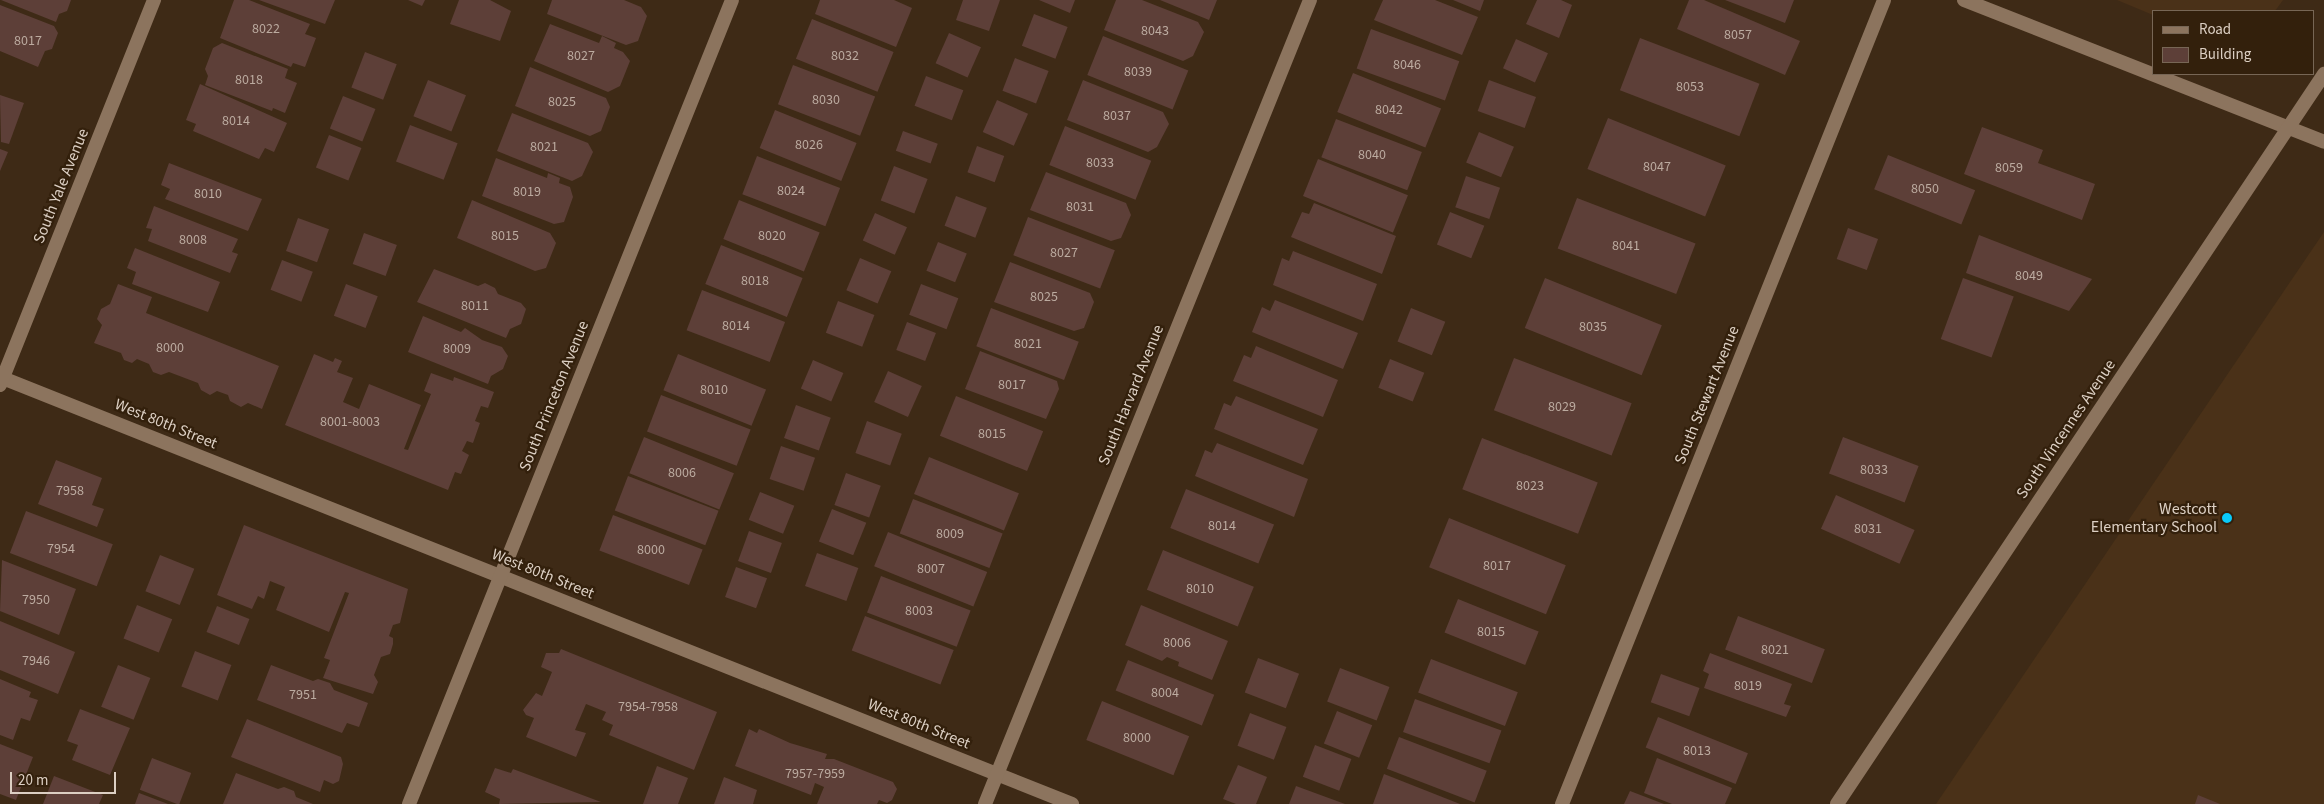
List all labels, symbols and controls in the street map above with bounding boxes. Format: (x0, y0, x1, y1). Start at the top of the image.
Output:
legend (2152, 10, 2314, 75)
text: Road (2199, 19, 2231, 40)
house number: 8022 (252, 21, 280, 37)
house number: 8043 (1141, 23, 1169, 39)
house number: 8057 (1724, 27, 1752, 43)
house number: 8017 (14, 33, 42, 49)
text: Building (2199, 44, 2251, 65)
house number: 8027 (567, 48, 595, 64)
house number: 8032 (831, 48, 859, 64)
house number: 8046 (1393, 57, 1421, 73)
house number: 8039 (1124, 64, 1152, 80)
house number: 8018 (235, 72, 263, 88)
house number: 8053 (1676, 79, 1704, 95)
house number: 8030 (812, 92, 840, 108)
house number: 8025 (548, 94, 576, 110)
house number: 8042 (1375, 102, 1403, 118)
house number: 8037 (1103, 108, 1131, 124)
house number: 8014 (222, 113, 250, 129)
street label: South Yale Avenue (29, 126, 93, 246)
house number: 8026 (795, 137, 823, 153)
house number: 8021 (530, 139, 558, 155)
house number: 8040 (1358, 147, 1386, 163)
house number: 8033 (1086, 155, 1114, 171)
house number: 8047 (1643, 159, 1671, 175)
house number: 8059 (1995, 160, 2023, 176)
house number: 8050 (1911, 181, 1939, 197)
house number: 8024 (777, 183, 805, 199)
house number: 8019 (513, 184, 541, 200)
house number: 8010 (194, 186, 222, 202)
house number: 8031 (1066, 199, 1094, 215)
house number: 8015 (491, 228, 519, 244)
house number: 8020 (758, 228, 786, 244)
house number: 8008 (179, 232, 207, 248)
house number: 8041 (1612, 238, 1640, 254)
house number: 8027 (1050, 245, 1078, 261)
house number: 8049 (2015, 268, 2043, 284)
house number: 8018 (741, 273, 769, 289)
house number: 8025 (1030, 289, 1058, 305)
house number: 8011 (461, 298, 489, 314)
street label: South Princeton Avenue (515, 318, 593, 474)
house number: 8014 (722, 318, 750, 334)
house number: 8035 (1579, 319, 1607, 335)
street label: South Harvard Avenue (1094, 322, 1168, 468)
street label: South Stewart Avenue (1670, 323, 1744, 467)
house number: 8021 (1014, 336, 1042, 352)
house number: 8000 (156, 340, 184, 356)
house number: 8009 (443, 341, 471, 357)
street label: South Vincennes Avenue (2012, 356, 2120, 502)
house number: 8017 (998, 377, 1026, 393)
house number: 8010 (700, 382, 728, 398)
street label: West 80th Street (112, 395, 220, 453)
house number: 8029 (1548, 399, 1576, 415)
house number: 8001-8003 (320, 414, 380, 430)
house number: 8015 (978, 426, 1006, 442)
house number: 8033 (1860, 462, 1888, 478)
house number: 8006 (668, 465, 696, 481)
house number: 8023 (1516, 478, 1544, 494)
house number: 7958 (56, 483, 84, 499)
place label: Westcott Elementary School (2091, 499, 2217, 537)
marker: Westcott Elementary School (2221, 512, 2233, 524)
house number: 8014 (1208, 518, 1236, 534)
house number: 8031 (1854, 521, 1882, 537)
house number: 8009 (936, 526, 964, 542)
house number: 7954 (47, 541, 75, 557)
house number: 8000 (637, 542, 665, 558)
street label: West 80th Street (489, 545, 597, 603)
house number: 8017 (1483, 558, 1511, 574)
house number: 8007 (917, 561, 945, 577)
house number: 8010 (1186, 581, 1214, 597)
house number: 7950 (22, 592, 50, 608)
house number: 8003 (905, 603, 933, 619)
house number: 8015 (1477, 624, 1505, 640)
house number: 8006 (1163, 635, 1191, 651)
house number: 8021 (1761, 642, 1789, 658)
house number: 7946 (22, 653, 50, 669)
house number: 8019 (1734, 678, 1762, 694)
house number: 8004 (1151, 685, 1179, 701)
house number: 7951 (289, 687, 317, 703)
street label: West 80th Street (865, 695, 973, 753)
house number: 7954-7958 (618, 699, 678, 715)
house number: 8000 (1123, 730, 1151, 746)
house number: 8013 (1683, 743, 1711, 759)
scale bar (12, 762, 119, 794)
house number: 7957-7959 (785, 766, 845, 782)
text: 20 m (18, 770, 48, 791)

